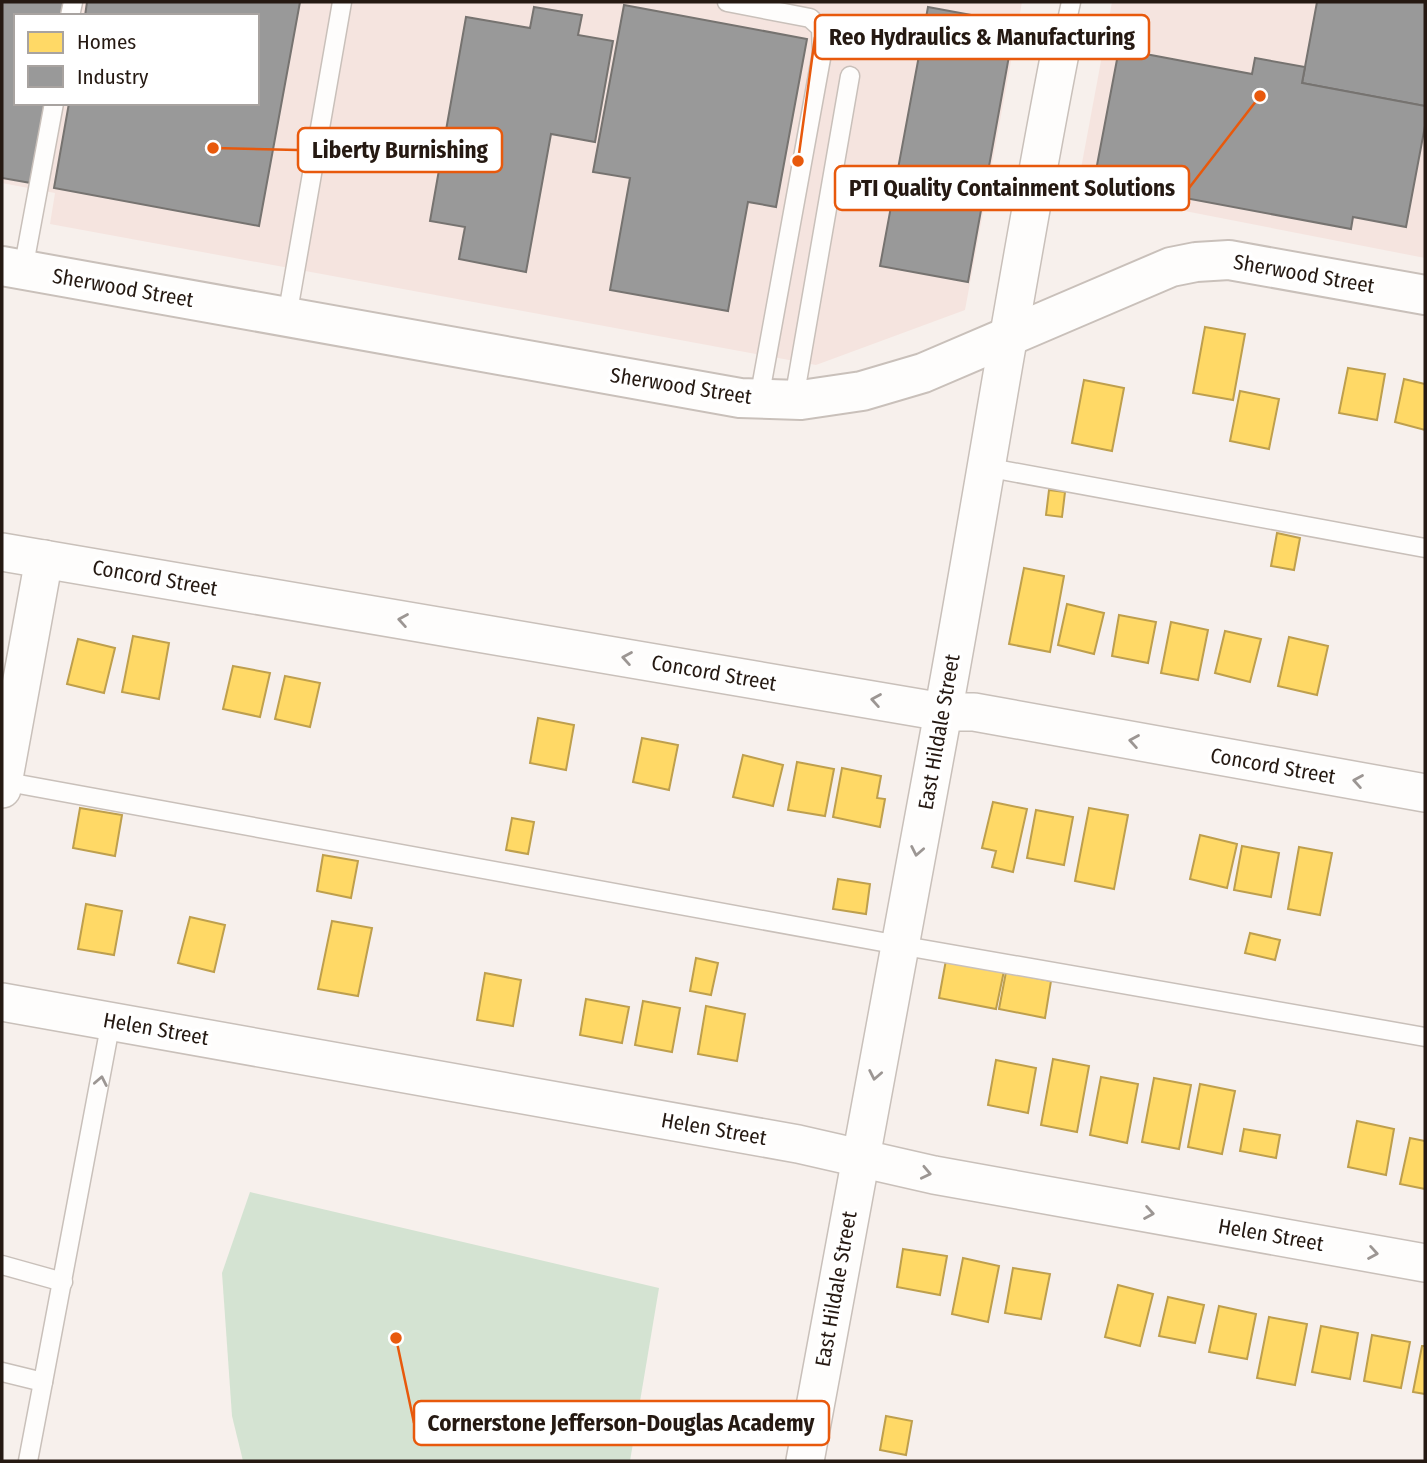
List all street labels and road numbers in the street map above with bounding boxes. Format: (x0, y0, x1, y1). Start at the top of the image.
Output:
street label: Sherwood Street (1231, 249, 1377, 299)
street label: Sherwood Street (50, 263, 196, 313)
street label: Sherwood Street (608, 362, 754, 410)
street label: Concord Street (90, 554, 220, 602)
street label: Concord Street (649, 649, 779, 697)
street label: East Hildale Street (913, 652, 966, 812)
street label: Concord Street (1208, 742, 1338, 790)
street label: Helen Street (101, 1007, 211, 1051)
street label: Helen Street (659, 1107, 769, 1151)
street label: East Hildale Street (810, 1209, 863, 1369)
street label: Helen Street (1216, 1213, 1326, 1257)

